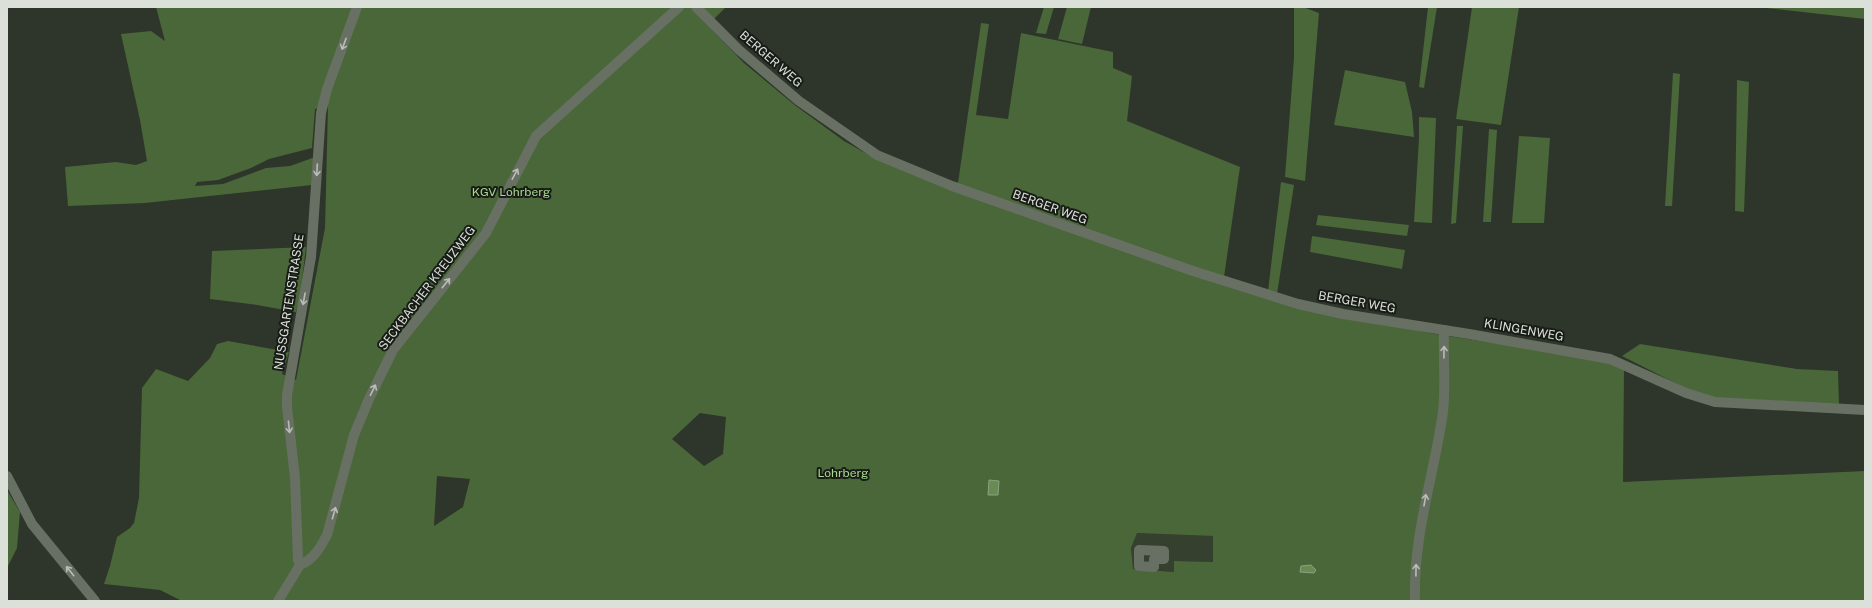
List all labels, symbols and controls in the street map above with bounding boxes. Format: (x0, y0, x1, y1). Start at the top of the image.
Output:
street label: BERGER WEG (737, 28, 805, 90)
one-way arrow (339, 37, 347, 49)
one-way arrow (314, 163, 321, 176)
one-way arrow (512, 168, 520, 180)
park label: KGV Lohrberg (472, 185, 550, 199)
street label: BERGER WEG (1011, 187, 1089, 227)
street label: SECKBACHER KREUZWEG (376, 223, 478, 353)
street label: NUSSGARTENSTRASSE (271, 233, 307, 371)
one-way arrow (441, 277, 450, 288)
street label: BERGER WEG (1317, 288, 1397, 316)
one-way arrow (300, 292, 308, 305)
street label: KLINGENWEG (1483, 316, 1565, 344)
one-way arrow (1440, 346, 1447, 359)
one-way arrow (370, 384, 377, 396)
one-way arrow (285, 420, 293, 433)
park label: Lohrberg (817, 466, 869, 480)
one-way arrow (1421, 494, 1429, 507)
one-way arrow (331, 507, 338, 520)
one-way arrow (1412, 564, 1419, 577)
one-way arrow (66, 565, 75, 576)

